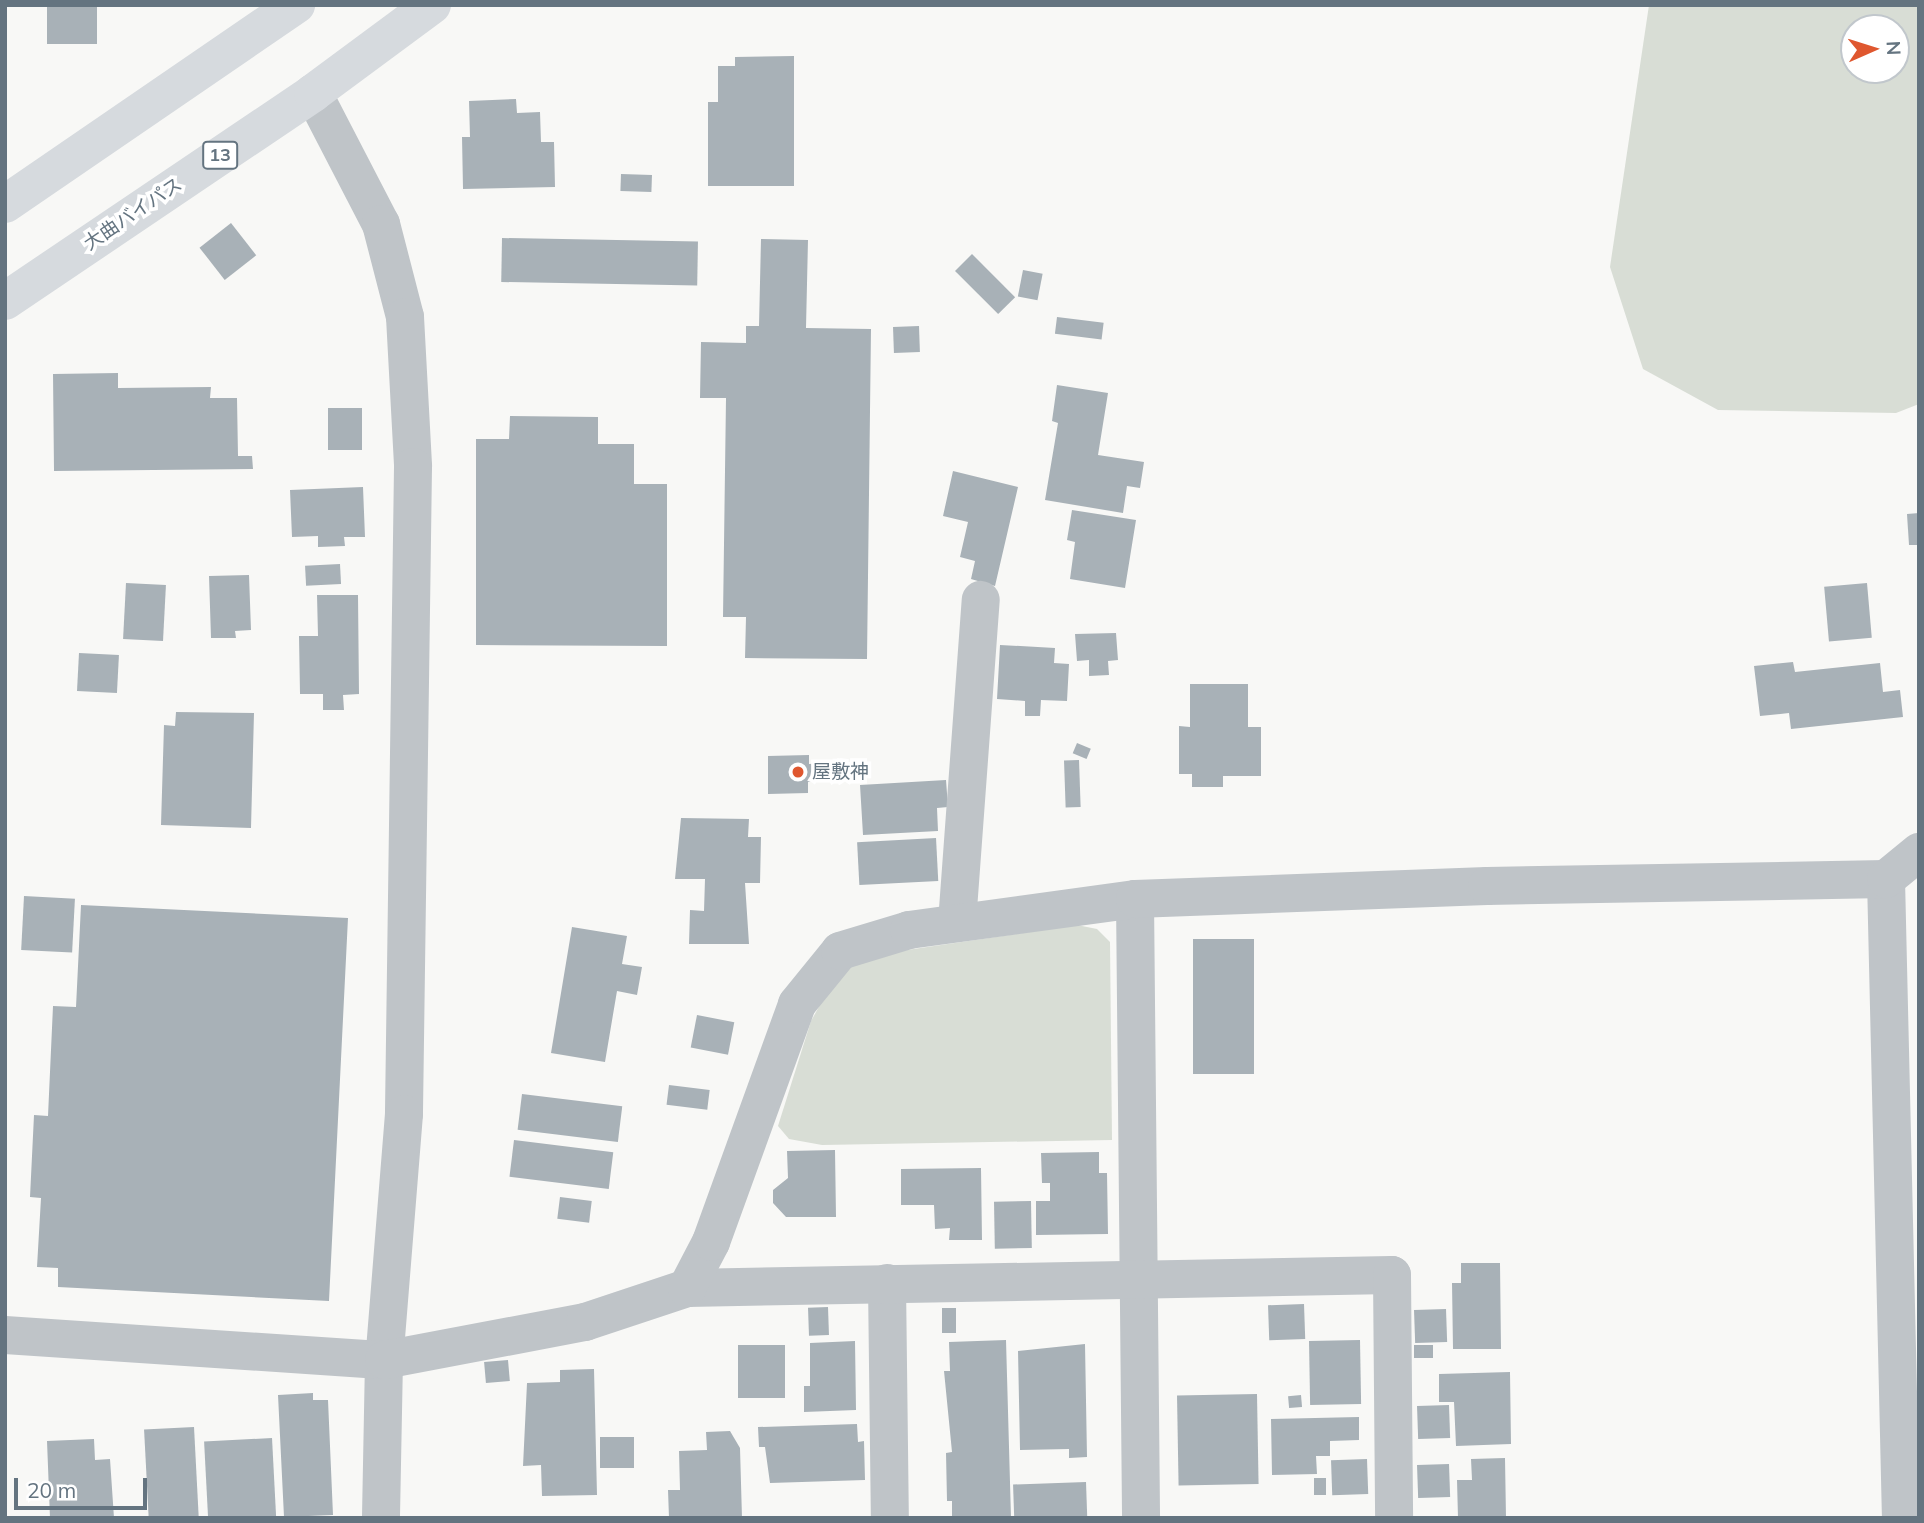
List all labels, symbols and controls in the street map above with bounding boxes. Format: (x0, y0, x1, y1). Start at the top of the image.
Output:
north arrow (1840, 14, 1910, 84)
text: N (1882, 40, 1906, 56)
road number: 13 (201, 140, 239, 170)
street label: 大曲バイパス (79, 173, 187, 255)
place label: 屋敷神 (812, 761, 869, 783)
marker: 屋敷神 (790, 764, 806, 780)
scale bar (18, 1464, 150, 1508)
text: 20 m (27, 1477, 76, 1503)

